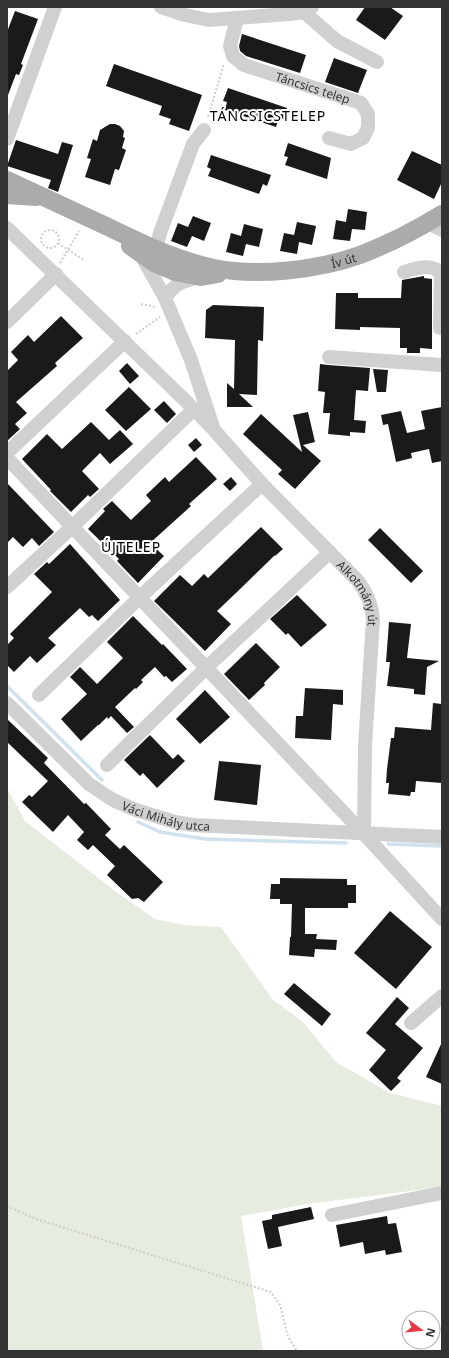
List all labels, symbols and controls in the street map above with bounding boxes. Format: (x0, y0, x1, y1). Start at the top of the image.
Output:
street label: Táncsics telep (273, 67, 352, 107)
district label: TÁNCSICSTELEP (210, 106, 326, 125)
street label: Ív út (329, 248, 359, 272)
district label: ÚJTELEP (101, 537, 161, 556)
street label: Alkotmány út (333, 556, 382, 627)
street label: Váci Mihály utca (119, 796, 210, 834)
north arrow (401, 1310, 441, 1350)
text: N (423, 1327, 440, 1339)

